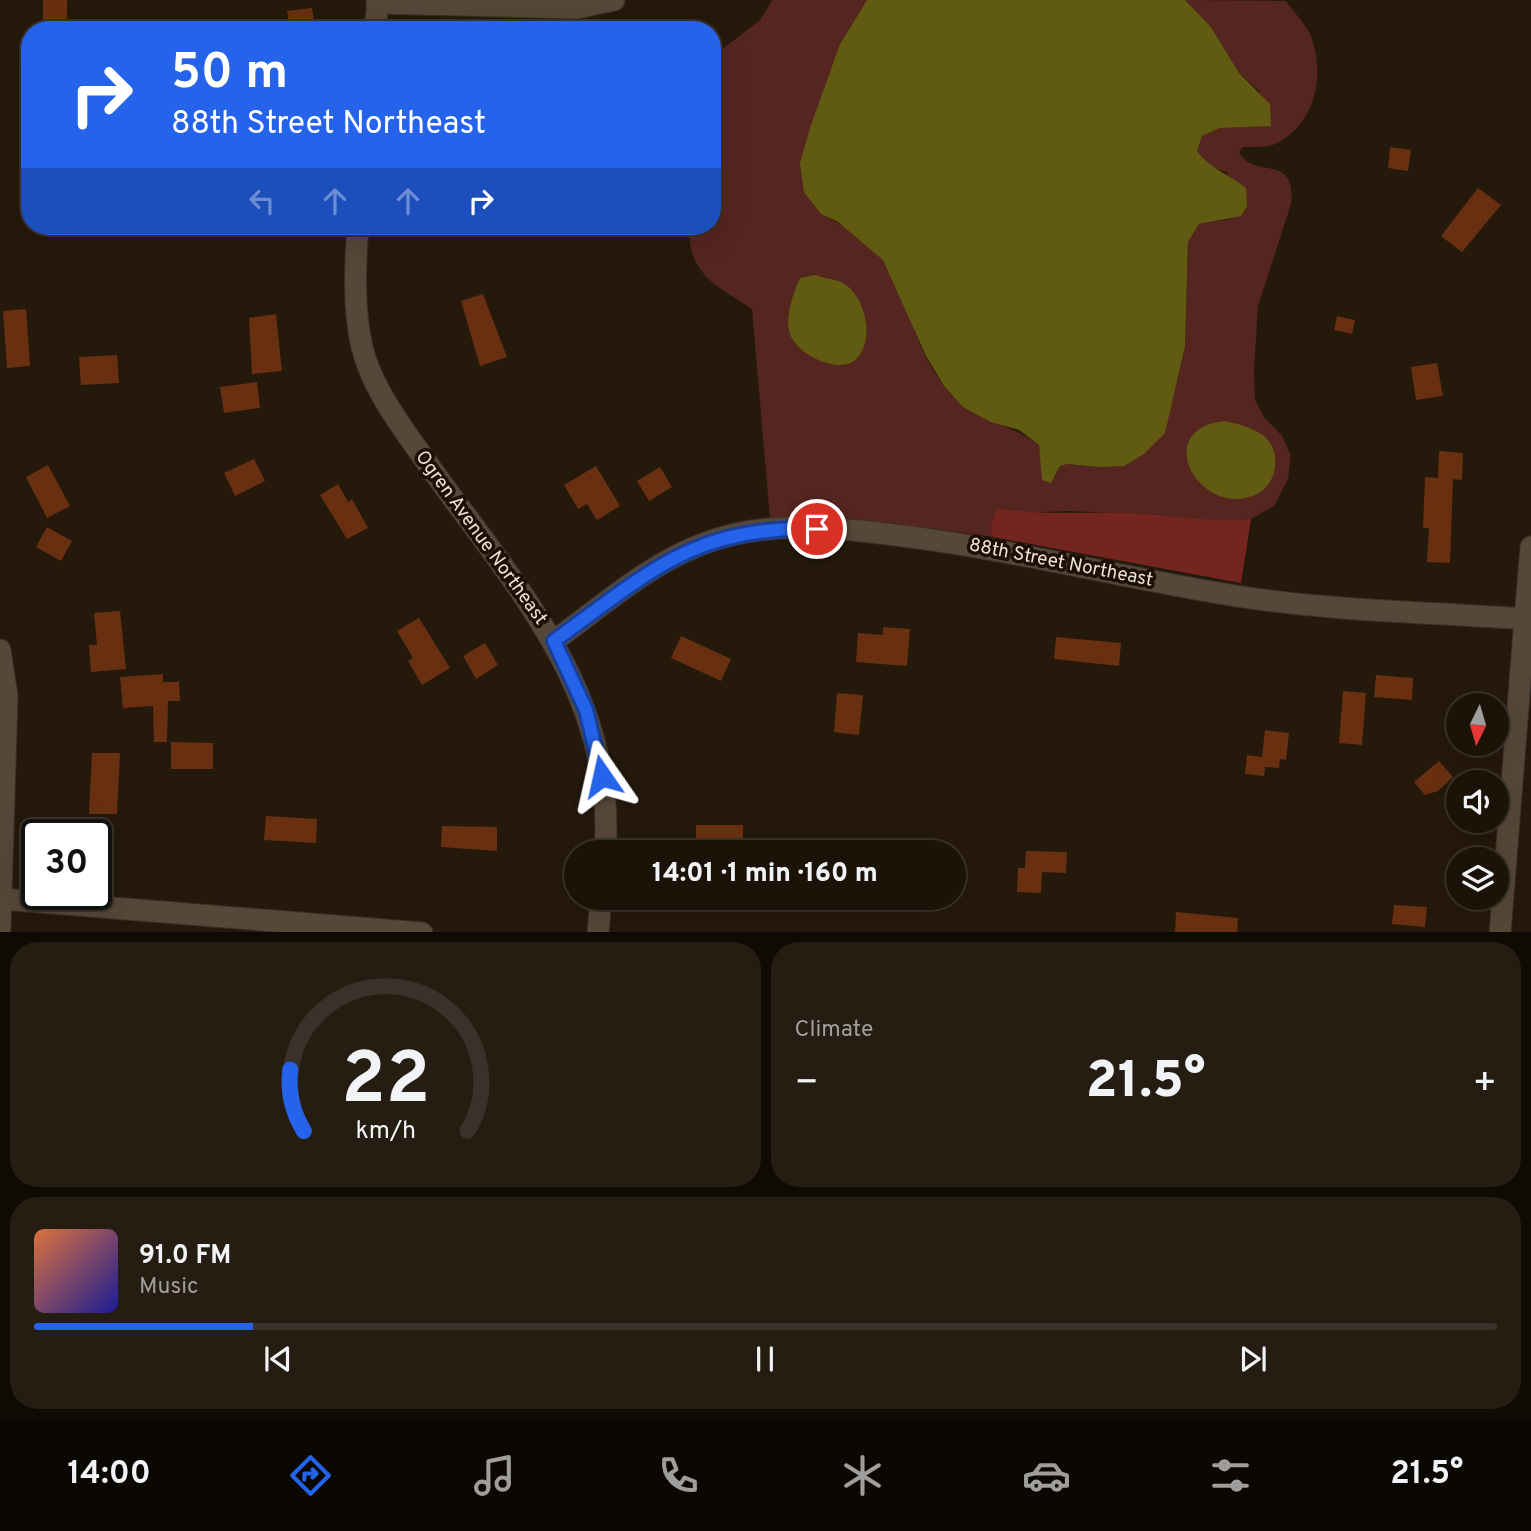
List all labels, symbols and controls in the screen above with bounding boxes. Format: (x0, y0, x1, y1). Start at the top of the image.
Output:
text: 50 m (171, 44, 288, 106)
icon: right (56, 49, 147, 140)
text: 88th Street Northeast (171, 105, 486, 145)
icon: left (243, 182, 281, 220)
icon: ahead (316, 182, 354, 220)
icon: ahead (389, 182, 427, 220)
icon: right (462, 182, 500, 220)
street label: Ogren Avenue Northeast (410, 446, 552, 630)
pin (787, 499, 847, 559)
icon: arrive (798, 510, 836, 548)
street label: 88th Street Northeast (967, 533, 1155, 593)
north arrow (1446, 693, 1508, 756)
map controls (1446, 693, 1509, 910)
position arrow (565, 739, 639, 813)
button: sound (1446, 770, 1509, 833)
speed limit sign: 30 (21, 819, 112, 910)
button: layers (1446, 847, 1509, 910)
text: 14:01 · 1 min · 160 m (652, 858, 878, 891)
text: Climate (795, 1016, 873, 1045)
text: 22 (341, 1037, 430, 1129)
text: 21.5° (1086, 1050, 1206, 1116)
text: − (795, 1060, 819, 1109)
text: + (1472, 1060, 1497, 1109)
text: km/h (355, 1115, 416, 1147)
text: 91.0 FM (139, 1240, 231, 1273)
text: Music (139, 1273, 199, 1302)
icon: previous (259, 1340, 297, 1378)
icon: pause (746, 1340, 784, 1378)
icon: next (1234, 1340, 1272, 1378)
icon: directions (286, 1451, 335, 1500)
icon: music (470, 1451, 519, 1500)
icon: phone (654, 1451, 703, 1500)
icon: climate (838, 1451, 887, 1500)
icon: car (1022, 1451, 1071, 1500)
icon: filters (1206, 1451, 1255, 1500)
text: 14:00 (68, 1455, 151, 1495)
text: 21.5° (1390, 1455, 1463, 1495)

